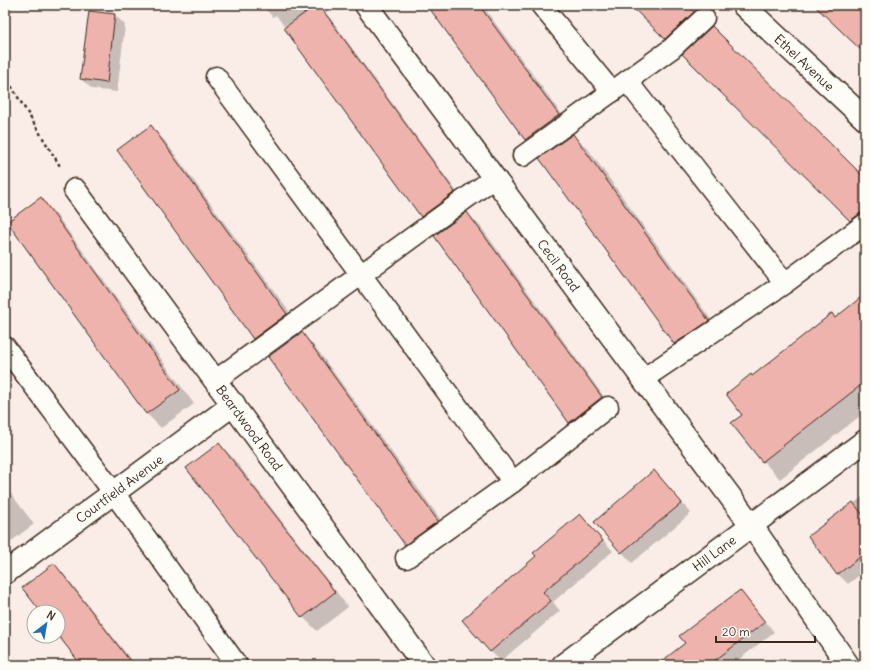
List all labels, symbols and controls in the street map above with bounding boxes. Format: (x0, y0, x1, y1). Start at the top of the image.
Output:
street label: Ethel Avenue (771, 30, 838, 95)
street label: Cecil Road (534, 236, 584, 295)
street label: Beardwood Road (213, 382, 287, 474)
street label: Courtfield Avenue (72, 451, 166, 527)
street label: Hill Lane (689, 531, 739, 575)
north arrow (26, 604, 66, 644)
text: N (44, 607, 58, 623)
scale bar (716, 618, 815, 644)
text: 20 m (722, 624, 750, 639)

